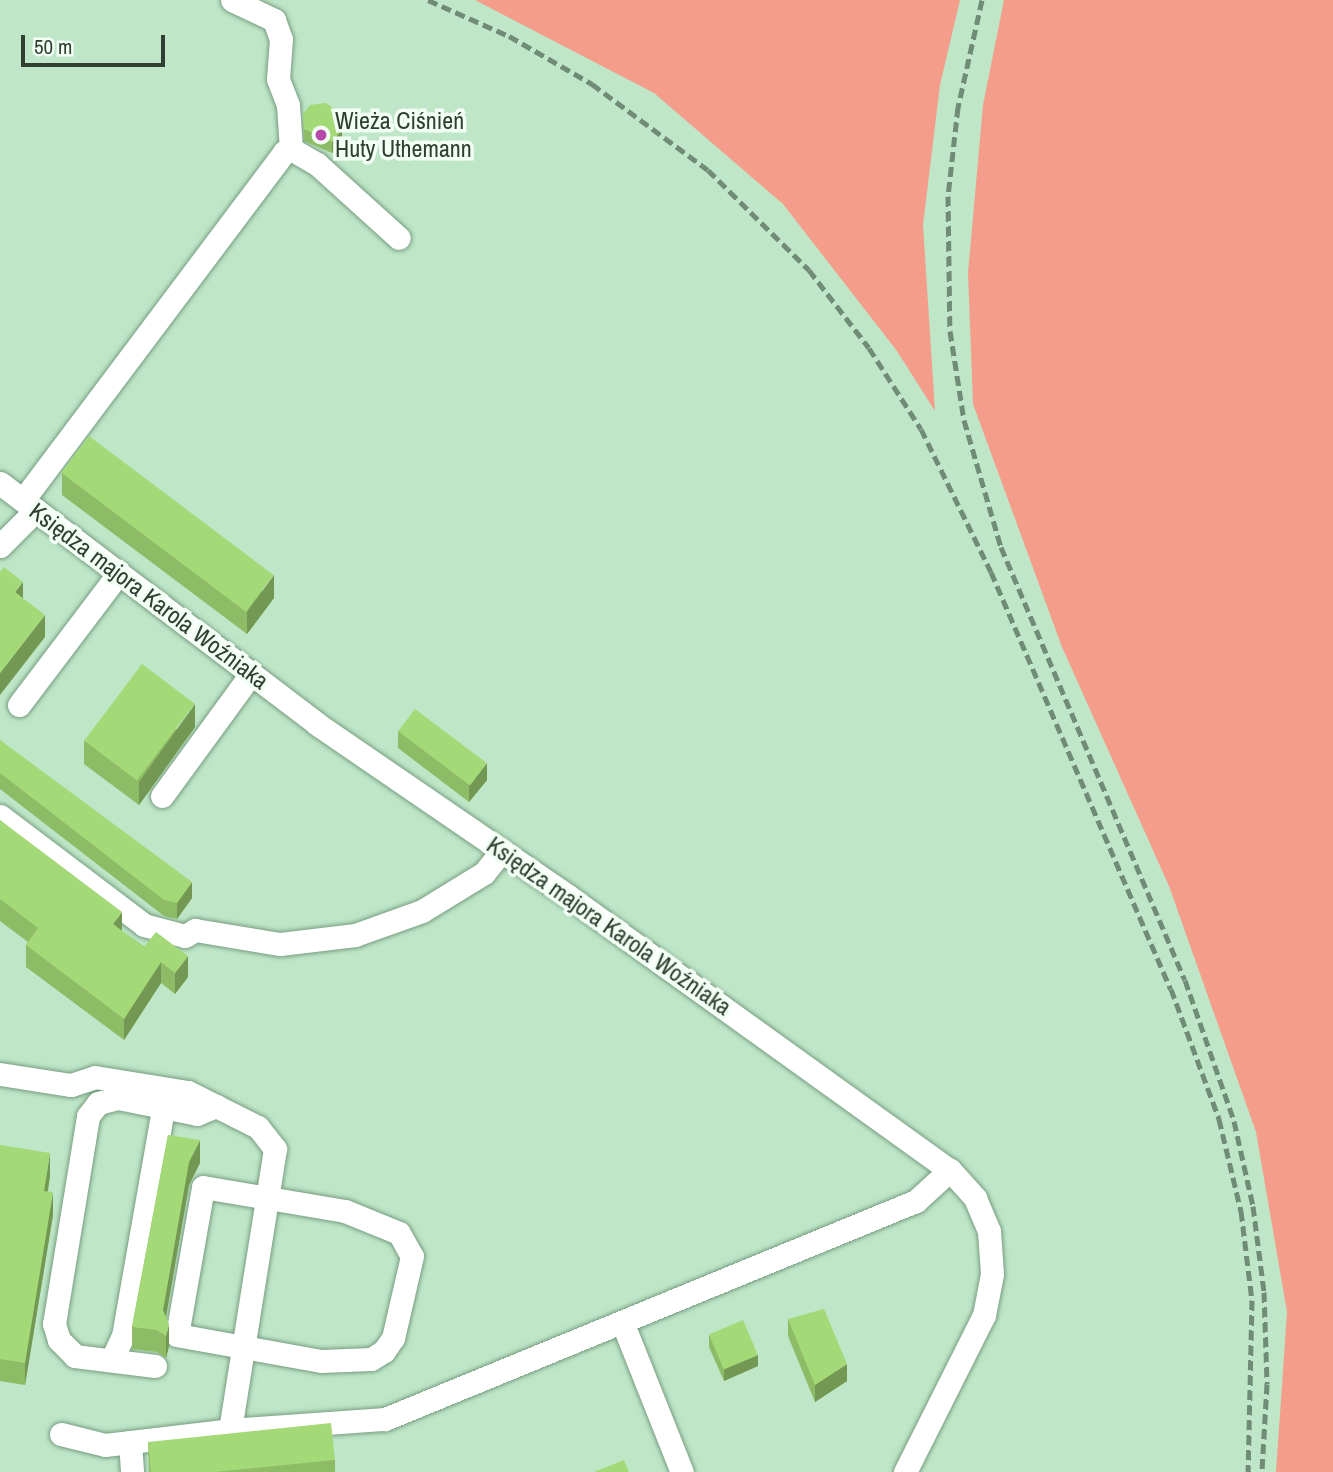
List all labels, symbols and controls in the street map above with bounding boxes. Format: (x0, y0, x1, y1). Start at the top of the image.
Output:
scale bar (24, 21, 168, 65)
text: 50 m (34, 32, 72, 61)
place label: Wieża Ciśnień Huty Uthemann (335, 107, 472, 163)
marker: Wieża Ciśnień Huty Uthemann (313, 127, 329, 143)
street label: Księdza majora Karola Woźniaka (24, 497, 274, 695)
street label: Księdza majora Karola Woźniaka (481, 831, 737, 1021)

